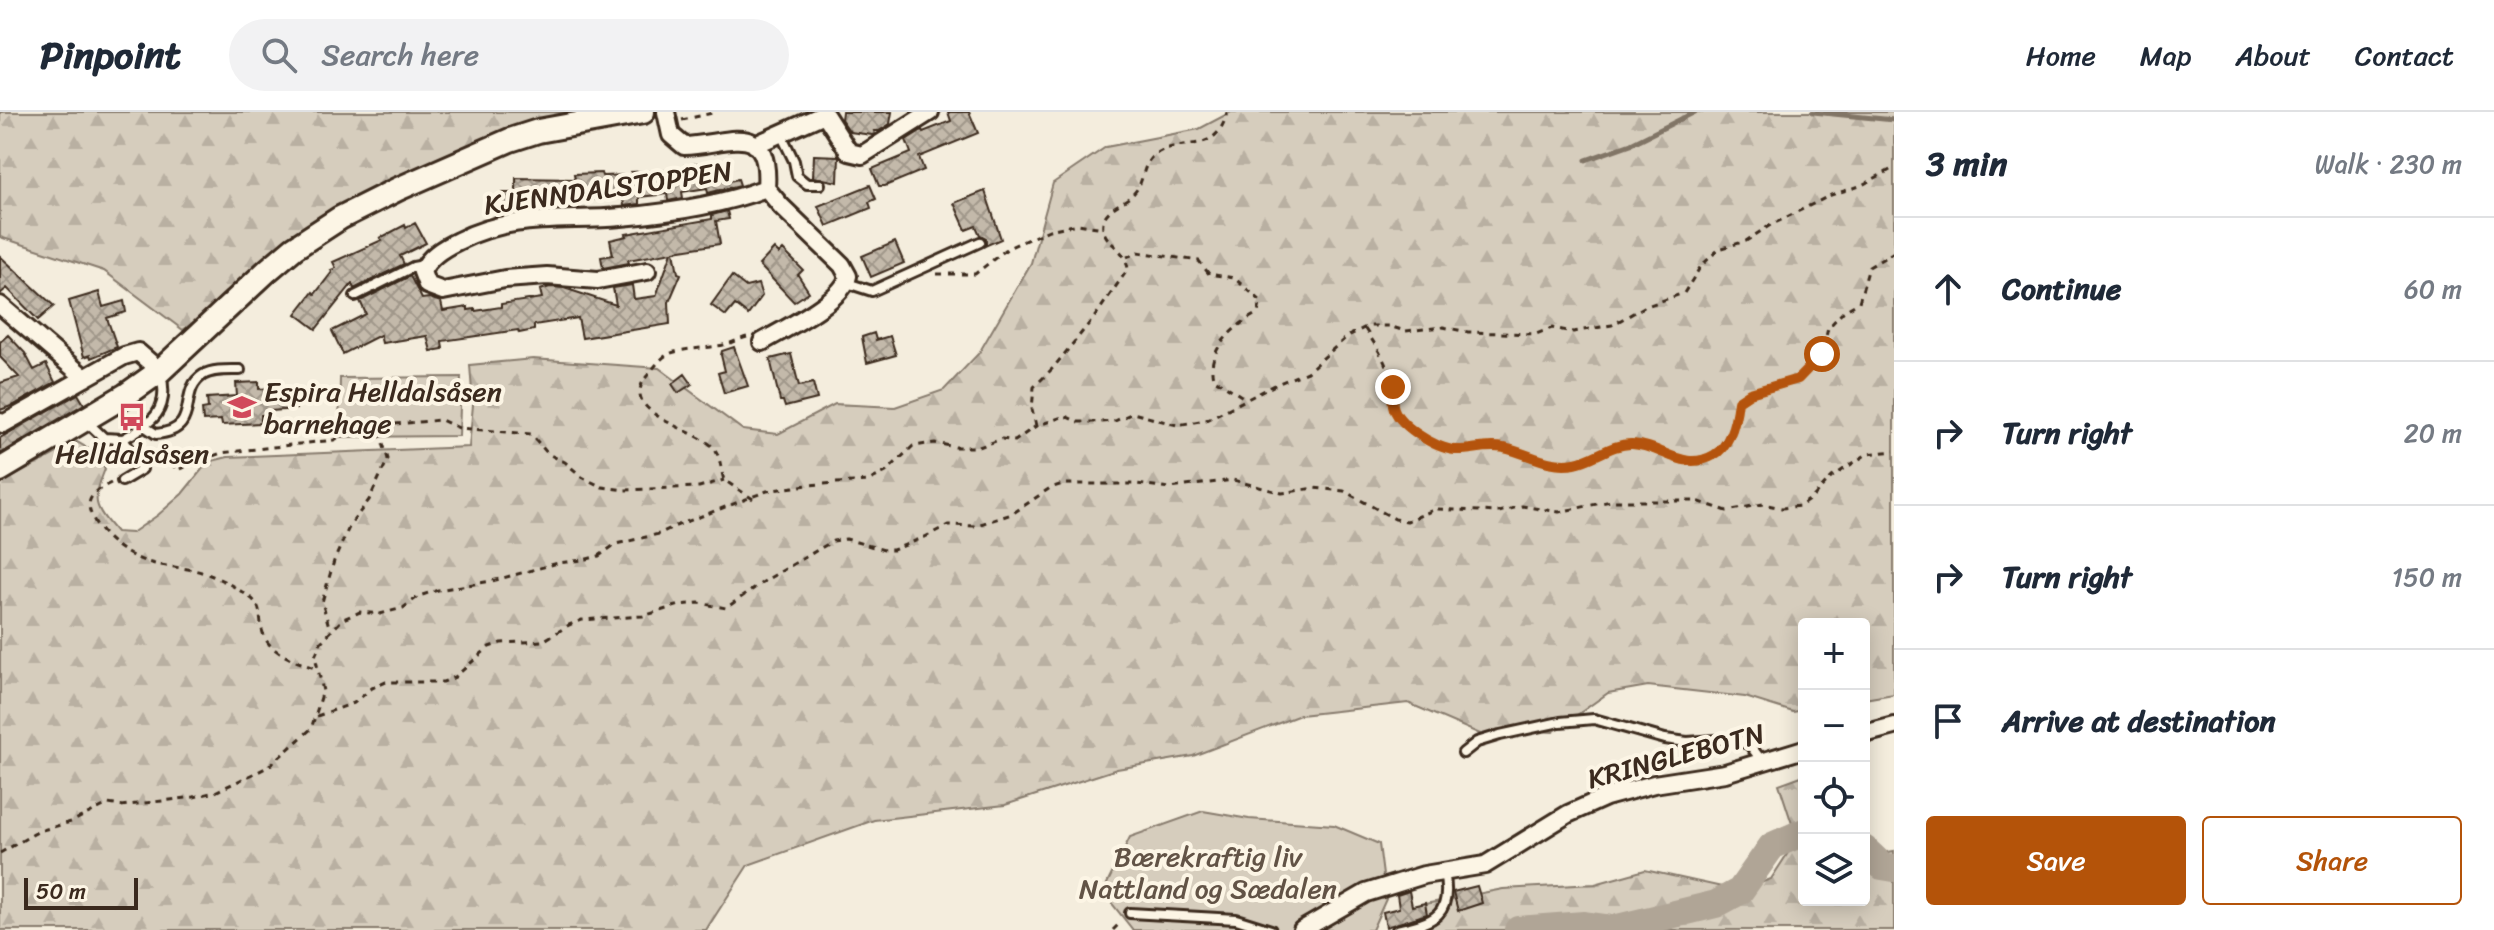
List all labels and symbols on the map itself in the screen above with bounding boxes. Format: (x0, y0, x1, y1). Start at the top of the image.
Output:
street label: KJENNDALSTOPPEN (481, 146, 736, 230)
route start (1804, 336, 1840, 372)
place label: Espira Helldalsåsen barnehage (264, 367, 502, 448)
route end (1375, 369, 1411, 405)
school or university icon: Espira Helldalsåsen barnehage (227, 392, 257, 422)
bus stop icon: Helldalsåsen (117, 402, 147, 432)
place label: Helldalsåsen (55, 429, 209, 478)
street label: KRINGLEBOTN (1582, 709, 1771, 803)
park label: Bærekraftig liv Nattland og Sædalen (1079, 832, 1337, 913)
scale bar (24, 874, 138, 910)

